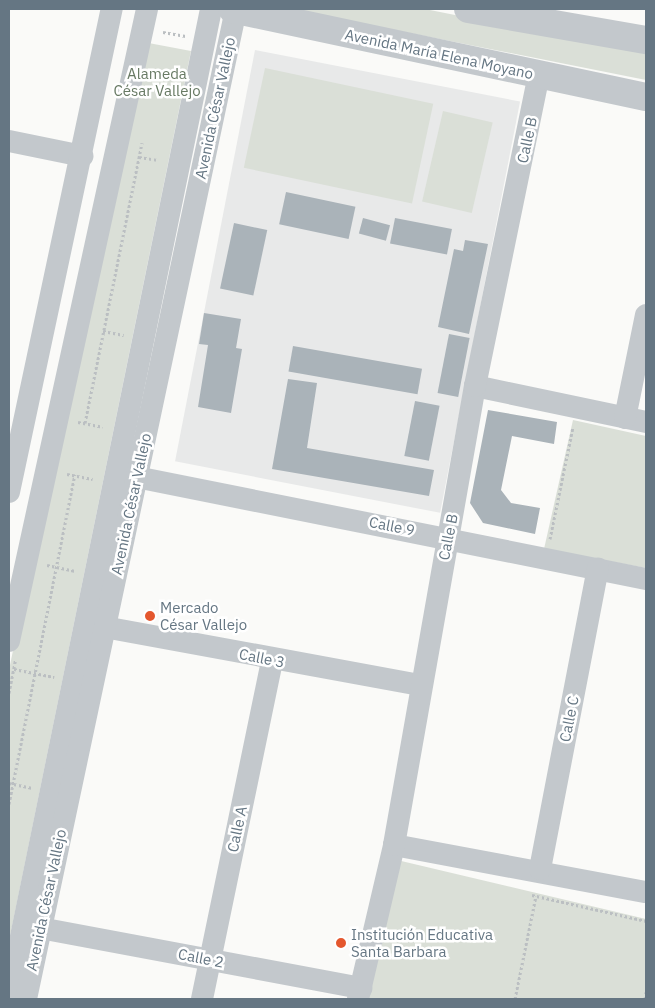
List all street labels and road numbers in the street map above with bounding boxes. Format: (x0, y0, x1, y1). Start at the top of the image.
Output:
street label: Avenida María Elena Moyano (343, 25, 535, 83)
street label: Avenida César Vallejo (191, 36, 239, 180)
street label: Calle B (513, 115, 541, 165)
street label: Avenida César Vallejo (107, 432, 155, 576)
street label: Calle B (435, 512, 461, 562)
street label: Calle 9 (368, 513, 416, 539)
street label: Calle 3 (238, 645, 286, 671)
street label: Calle C (556, 694, 582, 744)
street label: Calle A (223, 804, 251, 854)
street label: Avenida César Vallejo (22, 828, 70, 972)
street label: Calle 2 (177, 945, 225, 971)

